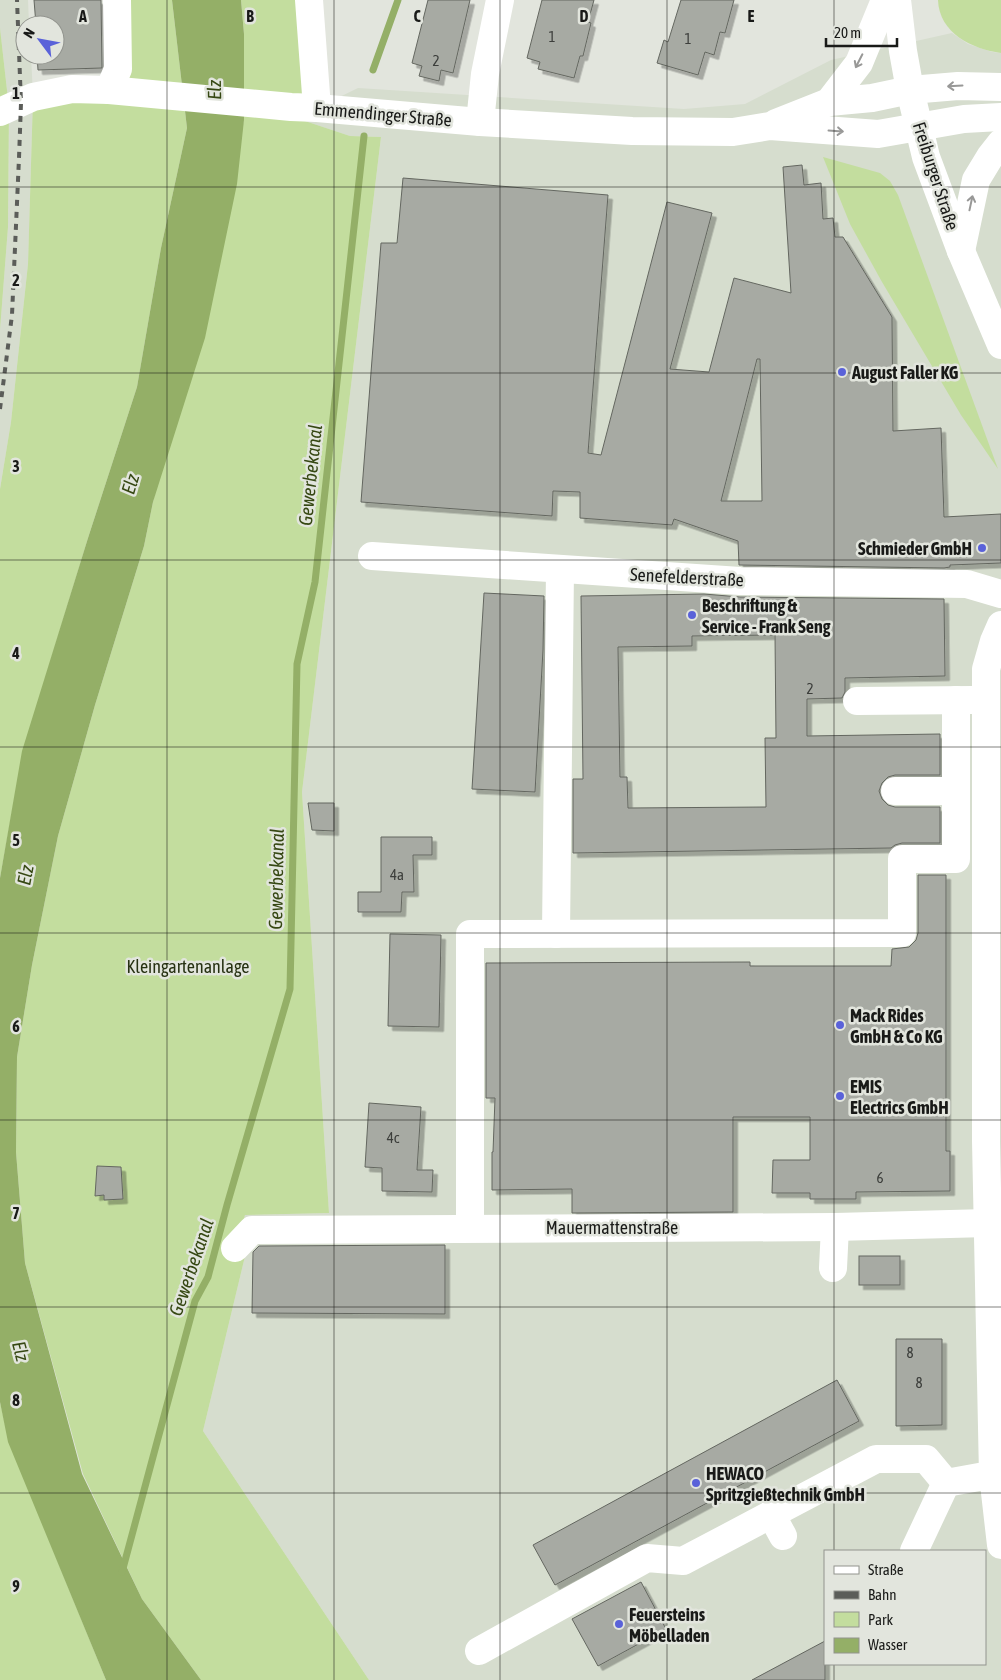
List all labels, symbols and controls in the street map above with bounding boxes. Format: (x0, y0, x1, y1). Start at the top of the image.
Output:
text: A (78, 7, 87, 25)
text: B (246, 7, 254, 25)
text: C (413, 7, 421, 25)
text: D (580, 7, 589, 25)
text: E (748, 7, 755, 25)
north arrow (15, 15, 65, 65)
scale bar (826, 15, 897, 47)
text: 20 m (834, 24, 861, 41)
text: N (20, 25, 38, 41)
house number: 1 (548, 28, 556, 45)
house number: 1 (684, 30, 692, 47)
house number: 2 (432, 52, 440, 69)
one-way arrow (854, 53, 863, 68)
water label: Elz (203, 80, 225, 100)
one-way arrow (948, 82, 964, 91)
text: 1 (12, 84, 20, 102)
street label: Emmendinger Straße (313, 98, 453, 130)
street label: Freiburger Straße (909, 119, 963, 233)
one-way arrow (828, 127, 844, 136)
one-way arrow (967, 196, 976, 212)
text: 2 (12, 271, 20, 289)
place label: August Faller KG (851, 362, 959, 383)
marker: August Faller KG (836, 366, 848, 378)
water label: Gewerbekanal (294, 423, 326, 527)
text: 3 (12, 457, 20, 475)
water label: Elz (117, 471, 143, 497)
place label: Schmieder GmbH (858, 538, 972, 559)
marker: Schmieder GmbH (976, 542, 988, 554)
street label: Senefelderstraße (630, 564, 744, 590)
place label: Beschriftung & Service - Frank Seng (702, 595, 831, 637)
marker: Beschriftung & Service - Frank Seng (686, 609, 698, 621)
text: 4 (11, 644, 20, 662)
house number: 2 (806, 680, 814, 697)
water label: Gewerbekanal (264, 828, 288, 930)
text: 5 (12, 831, 20, 849)
water label: Elz (12, 863, 38, 887)
house number: 4a (390, 866, 404, 883)
park label: Kleingartenanlage (126, 956, 250, 977)
place label: Mack Rides GmbH & Co KG (850, 1005, 943, 1047)
text: 6 (12, 1017, 20, 1035)
marker: Mack Rides GmbH & Co KG (834, 1019, 846, 1031)
place label: EMIS Electrics GmbH (850, 1076, 949, 1118)
marker: EMIS Electrics GmbH (834, 1090, 846, 1102)
house number: 4c (387, 1129, 400, 1146)
house number: 6 (876, 1169, 884, 1186)
text: 7 (12, 1204, 20, 1222)
water label: Gewerbekanal (164, 1215, 218, 1319)
street label: Mauermattenstraße (546, 1217, 678, 1238)
water label: Elz (8, 1339, 34, 1364)
house number: 8 (906, 1344, 914, 1361)
house number: 8 (915, 1374, 923, 1391)
text: 8 (12, 1391, 20, 1409)
place label: HEWACO Spritzgießtechnik GmbH (706, 1463, 865, 1505)
marker: HEWACO Spritzgießtechnik GmbH (690, 1477, 702, 1489)
legend (824, 1550, 986, 1665)
text: Straße (868, 1561, 904, 1578)
text: 9 (12, 1577, 20, 1595)
text: Bahn (868, 1586, 897, 1603)
place label: Feuersteins Möbelladen (629, 1604, 710, 1646)
text: Park (868, 1611, 893, 1628)
marker: Feuersteins Möbelladen (613, 1618, 625, 1630)
text: Wasser (868, 1636, 908, 1653)

